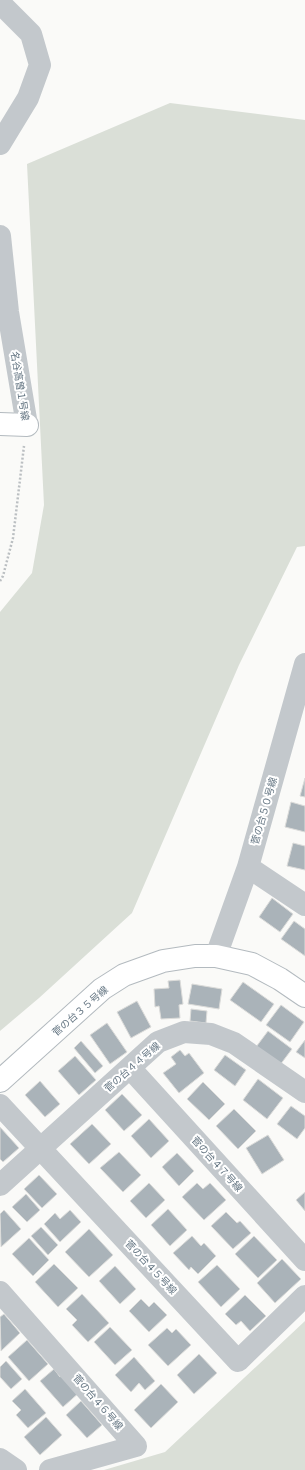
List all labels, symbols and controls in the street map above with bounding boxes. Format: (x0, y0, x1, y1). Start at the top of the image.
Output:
street label: 名谷高曽１号線 (7, 350, 33, 422)
street label: 菅の台５０号線 (247, 775, 281, 847)
street label: 菅の台３５号線 (49, 982, 111, 1040)
street label: 菅の台４４号線 (101, 1038, 163, 1096)
street label: 菅の台４７号線 (188, 1133, 246, 1195)
street label: 菅の台４５号線 (122, 1236, 180, 1298)
street label: 菅の台４６号線 (69, 1371, 127, 1433)

